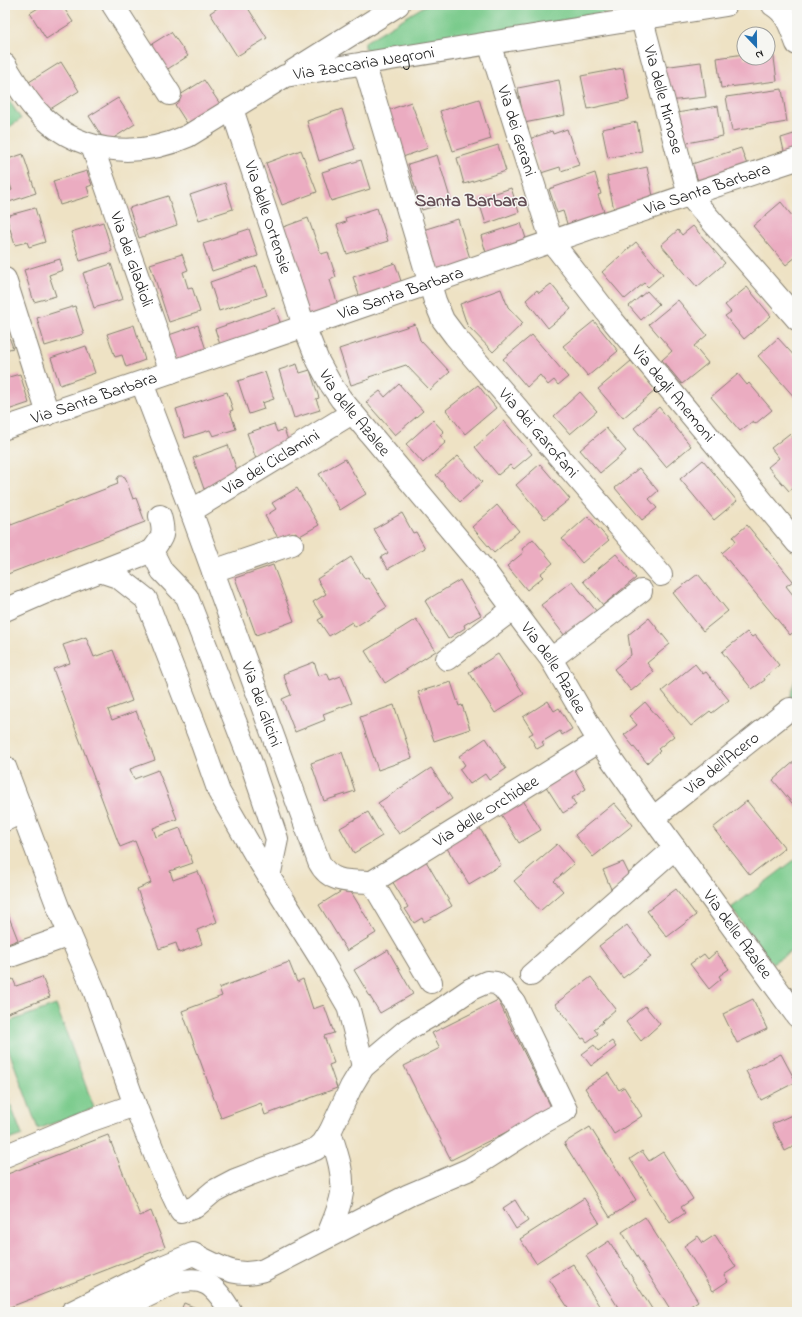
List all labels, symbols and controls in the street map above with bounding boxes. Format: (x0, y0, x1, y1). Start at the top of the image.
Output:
north arrow (736, 26, 776, 66)
street label: Via Zaccaria Negroni (290, 40, 436, 87)
street label: Via delle Mimose (637, 41, 690, 157)
text: N (753, 46, 766, 63)
street label: Via dei Gerani (490, 81, 543, 179)
street label: Via delle Ortensie (237, 156, 298, 277)
street label: Via Santa Barbara (640, 156, 774, 222)
district label: Santa Barbara (415, 189, 527, 215)
street label: Via dei Gladioli (103, 207, 160, 310)
street label: Via Santa Barbara (333, 260, 467, 327)
street label: Via degli Anemoni (625, 339, 721, 448)
street label: Via delle Azalee (312, 364, 397, 462)
street label: Via Santa Barbara (27, 365, 160, 431)
street label: Via dei Garofani (492, 381, 585, 484)
street label: Via dei Ciclamini (217, 423, 325, 502)
street label: Via delle Azalee (514, 616, 593, 719)
street label: Via dei Glicini (234, 658, 288, 750)
street label: Via dell'Acero (678, 725, 765, 802)
street label: Via delle Orchidee (427, 769, 544, 854)
street label: Via delle Azalee (696, 884, 779, 984)

